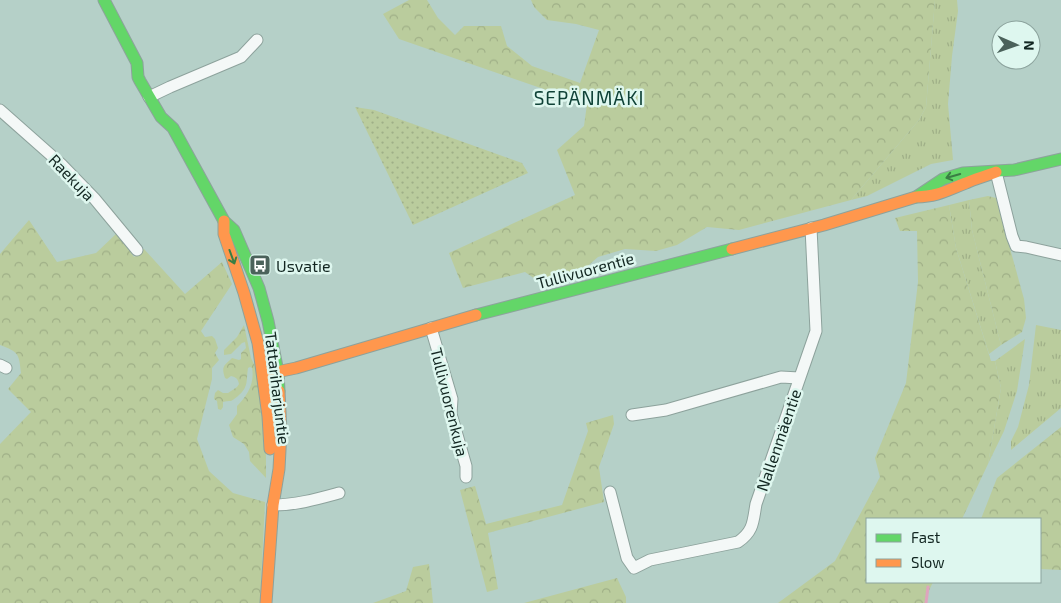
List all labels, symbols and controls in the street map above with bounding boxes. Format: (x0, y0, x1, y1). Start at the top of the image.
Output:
north arrow (991, 20, 1041, 70)
text: N (1021, 40, 1038, 51)
district label: SEPÄNMÄKI (534, 86, 644, 109)
street label: Raekuja (45, 150, 99, 205)
one-way arrow (945, 171, 961, 181)
street label: Tullivuorentie (534, 248, 636, 292)
one-way arrow (228, 249, 237, 264)
bus stop icon: Usvatie (248, 253, 272, 277)
place label: Usvatie (276, 256, 331, 275)
street label: Tattariharjuntie (261, 331, 294, 446)
street label: Tullivuorenkuja (426, 346, 473, 459)
street label: Nallenmäentie (752, 386, 804, 494)
legend (866, 518, 1041, 583)
text: Fast (911, 528, 941, 546)
text: Slow (911, 553, 945, 571)

